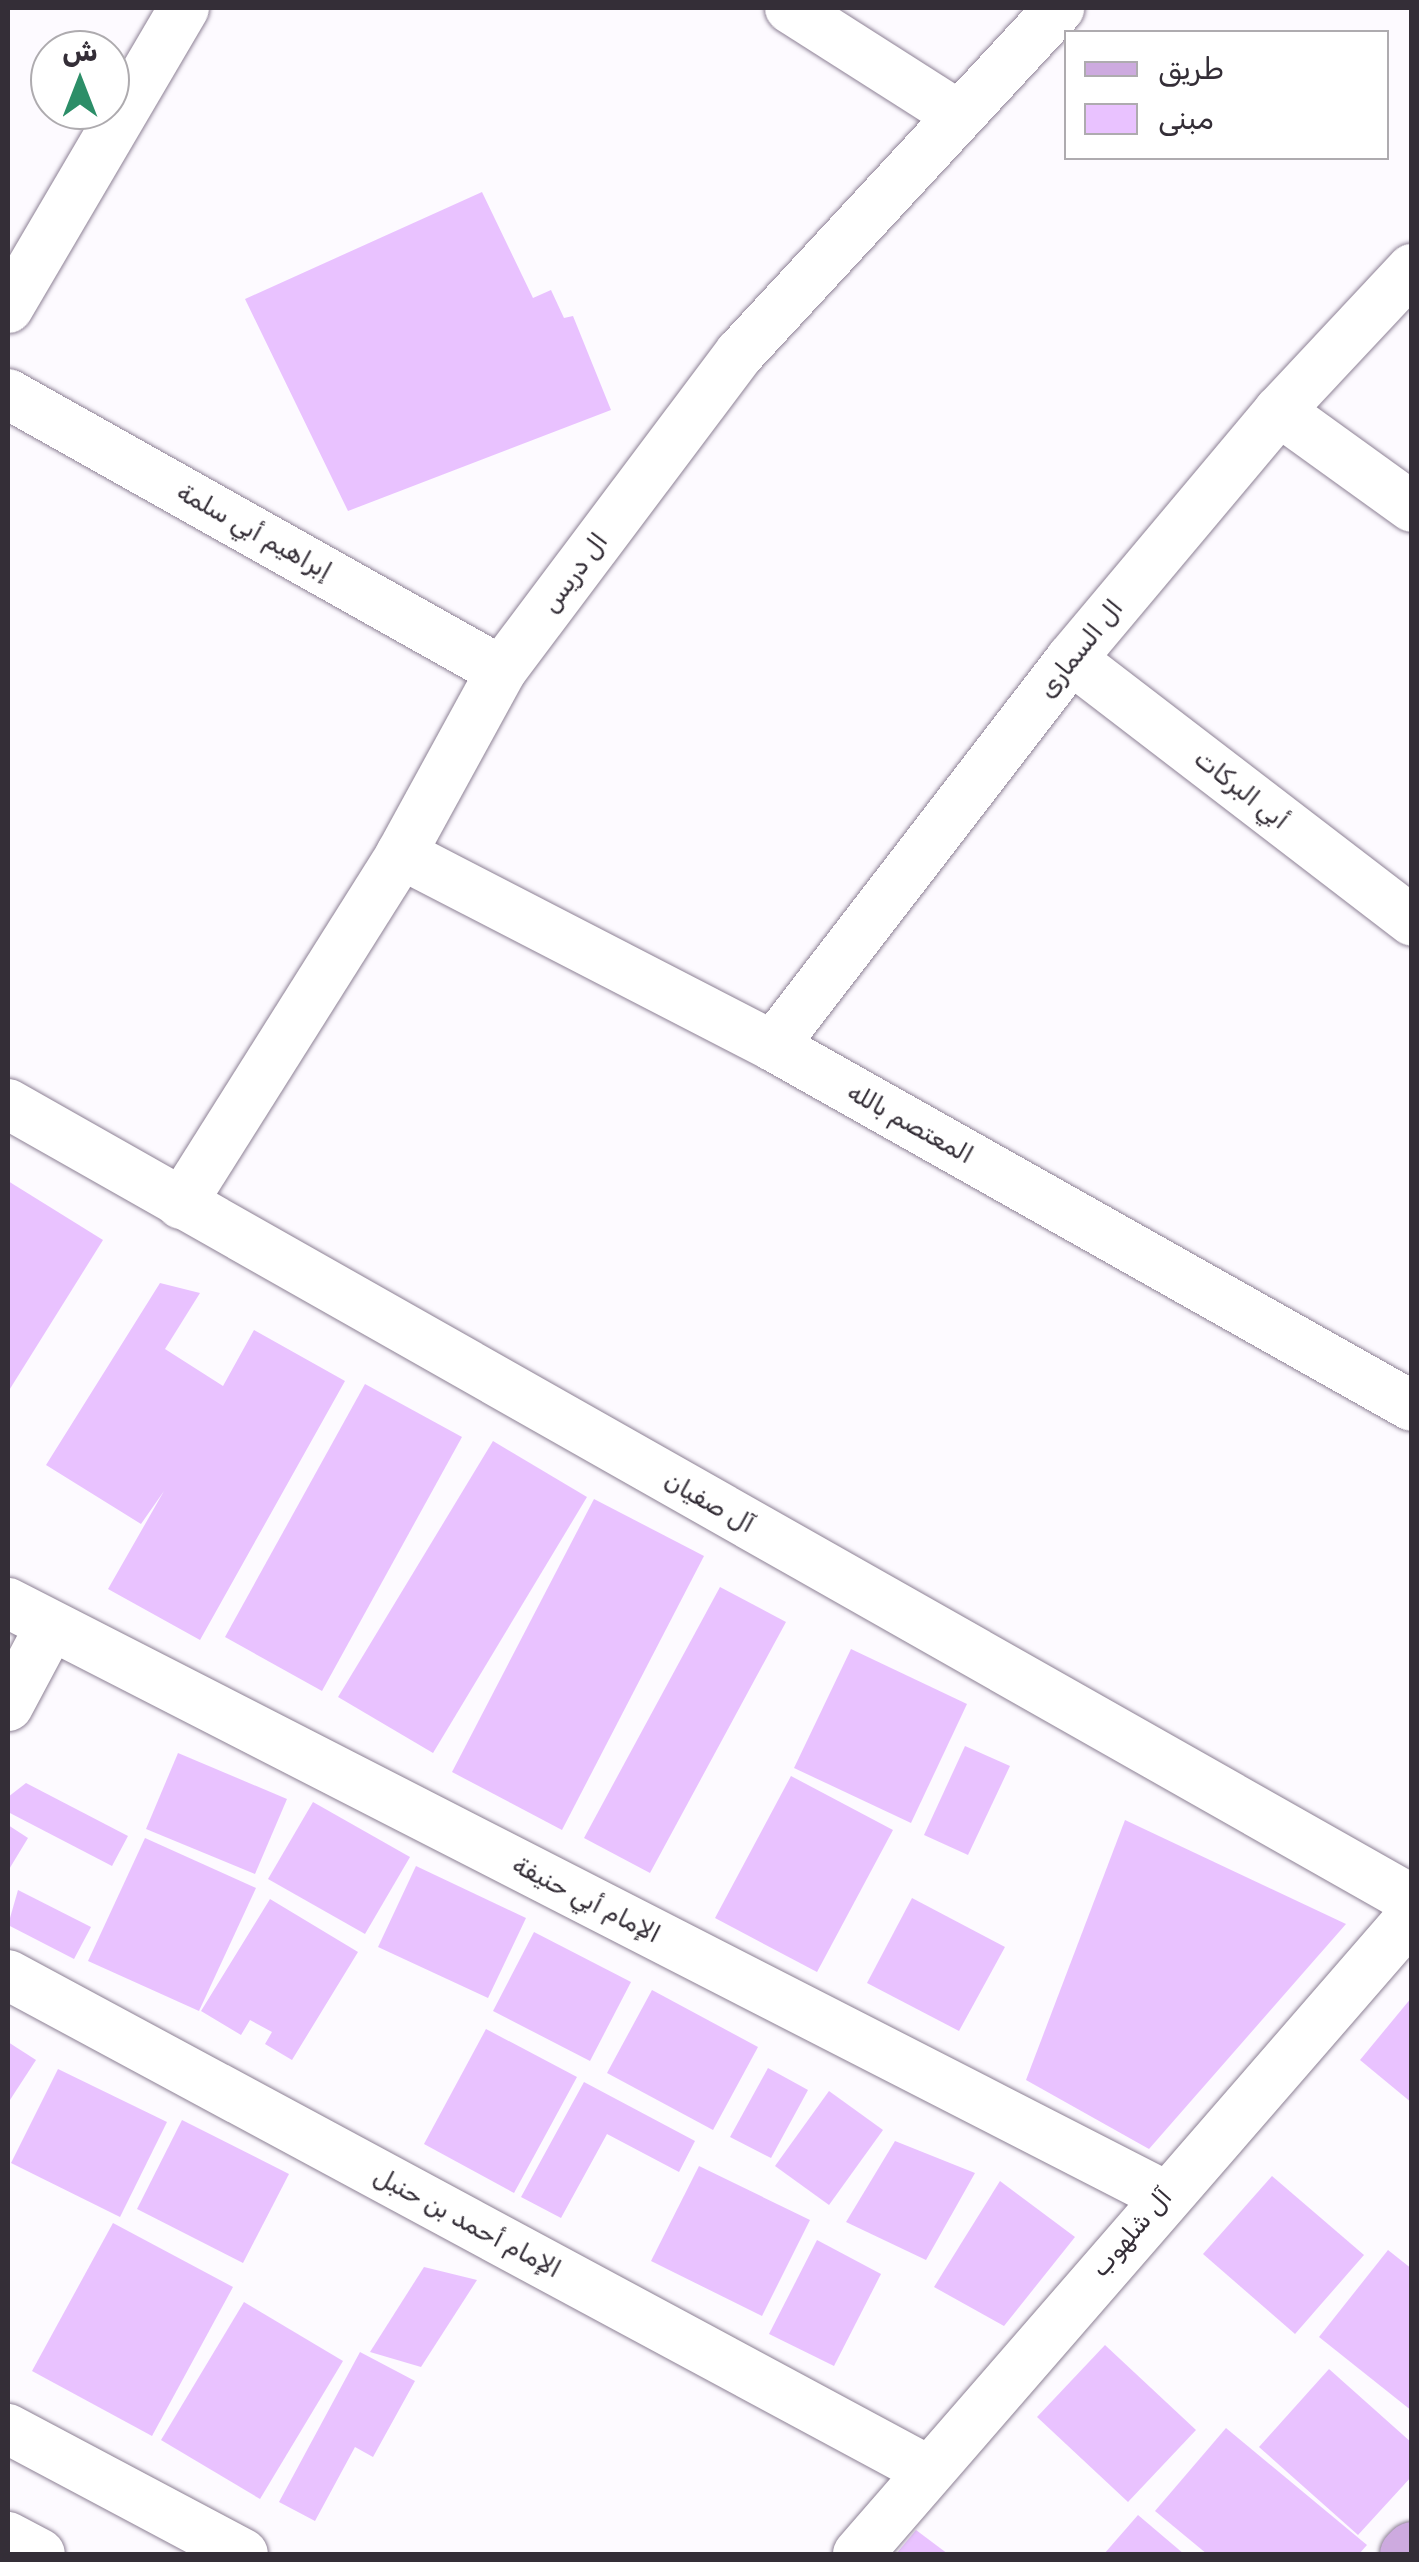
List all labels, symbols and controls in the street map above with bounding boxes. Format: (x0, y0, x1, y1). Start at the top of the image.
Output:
north arrow (30, 30, 130, 130)
legend (1064, 30, 1389, 160)
text: ش (62, 35, 98, 68)
text: طريق (1158, 51, 1224, 87)
text: مبنى (1158, 101, 1214, 137)
street label: إبراهيم أبي سلمة (172, 477, 336, 587)
street label: ال دريس (535, 527, 615, 619)
street label: ال السمارى (1032, 594, 1130, 704)
street label: أبي البركات (1188, 744, 1294, 836)
street label: المعتصم بالله (842, 1077, 978, 1171)
street label: آل صفيان (659, 1466, 759, 1540)
street label: الإمام أبي حنيفة (507, 1850, 665, 1950)
street label: الإمام أحمد بن حنبل (368, 2161, 566, 2285)
street label: آل شلهوب (1085, 2183, 1179, 2283)

